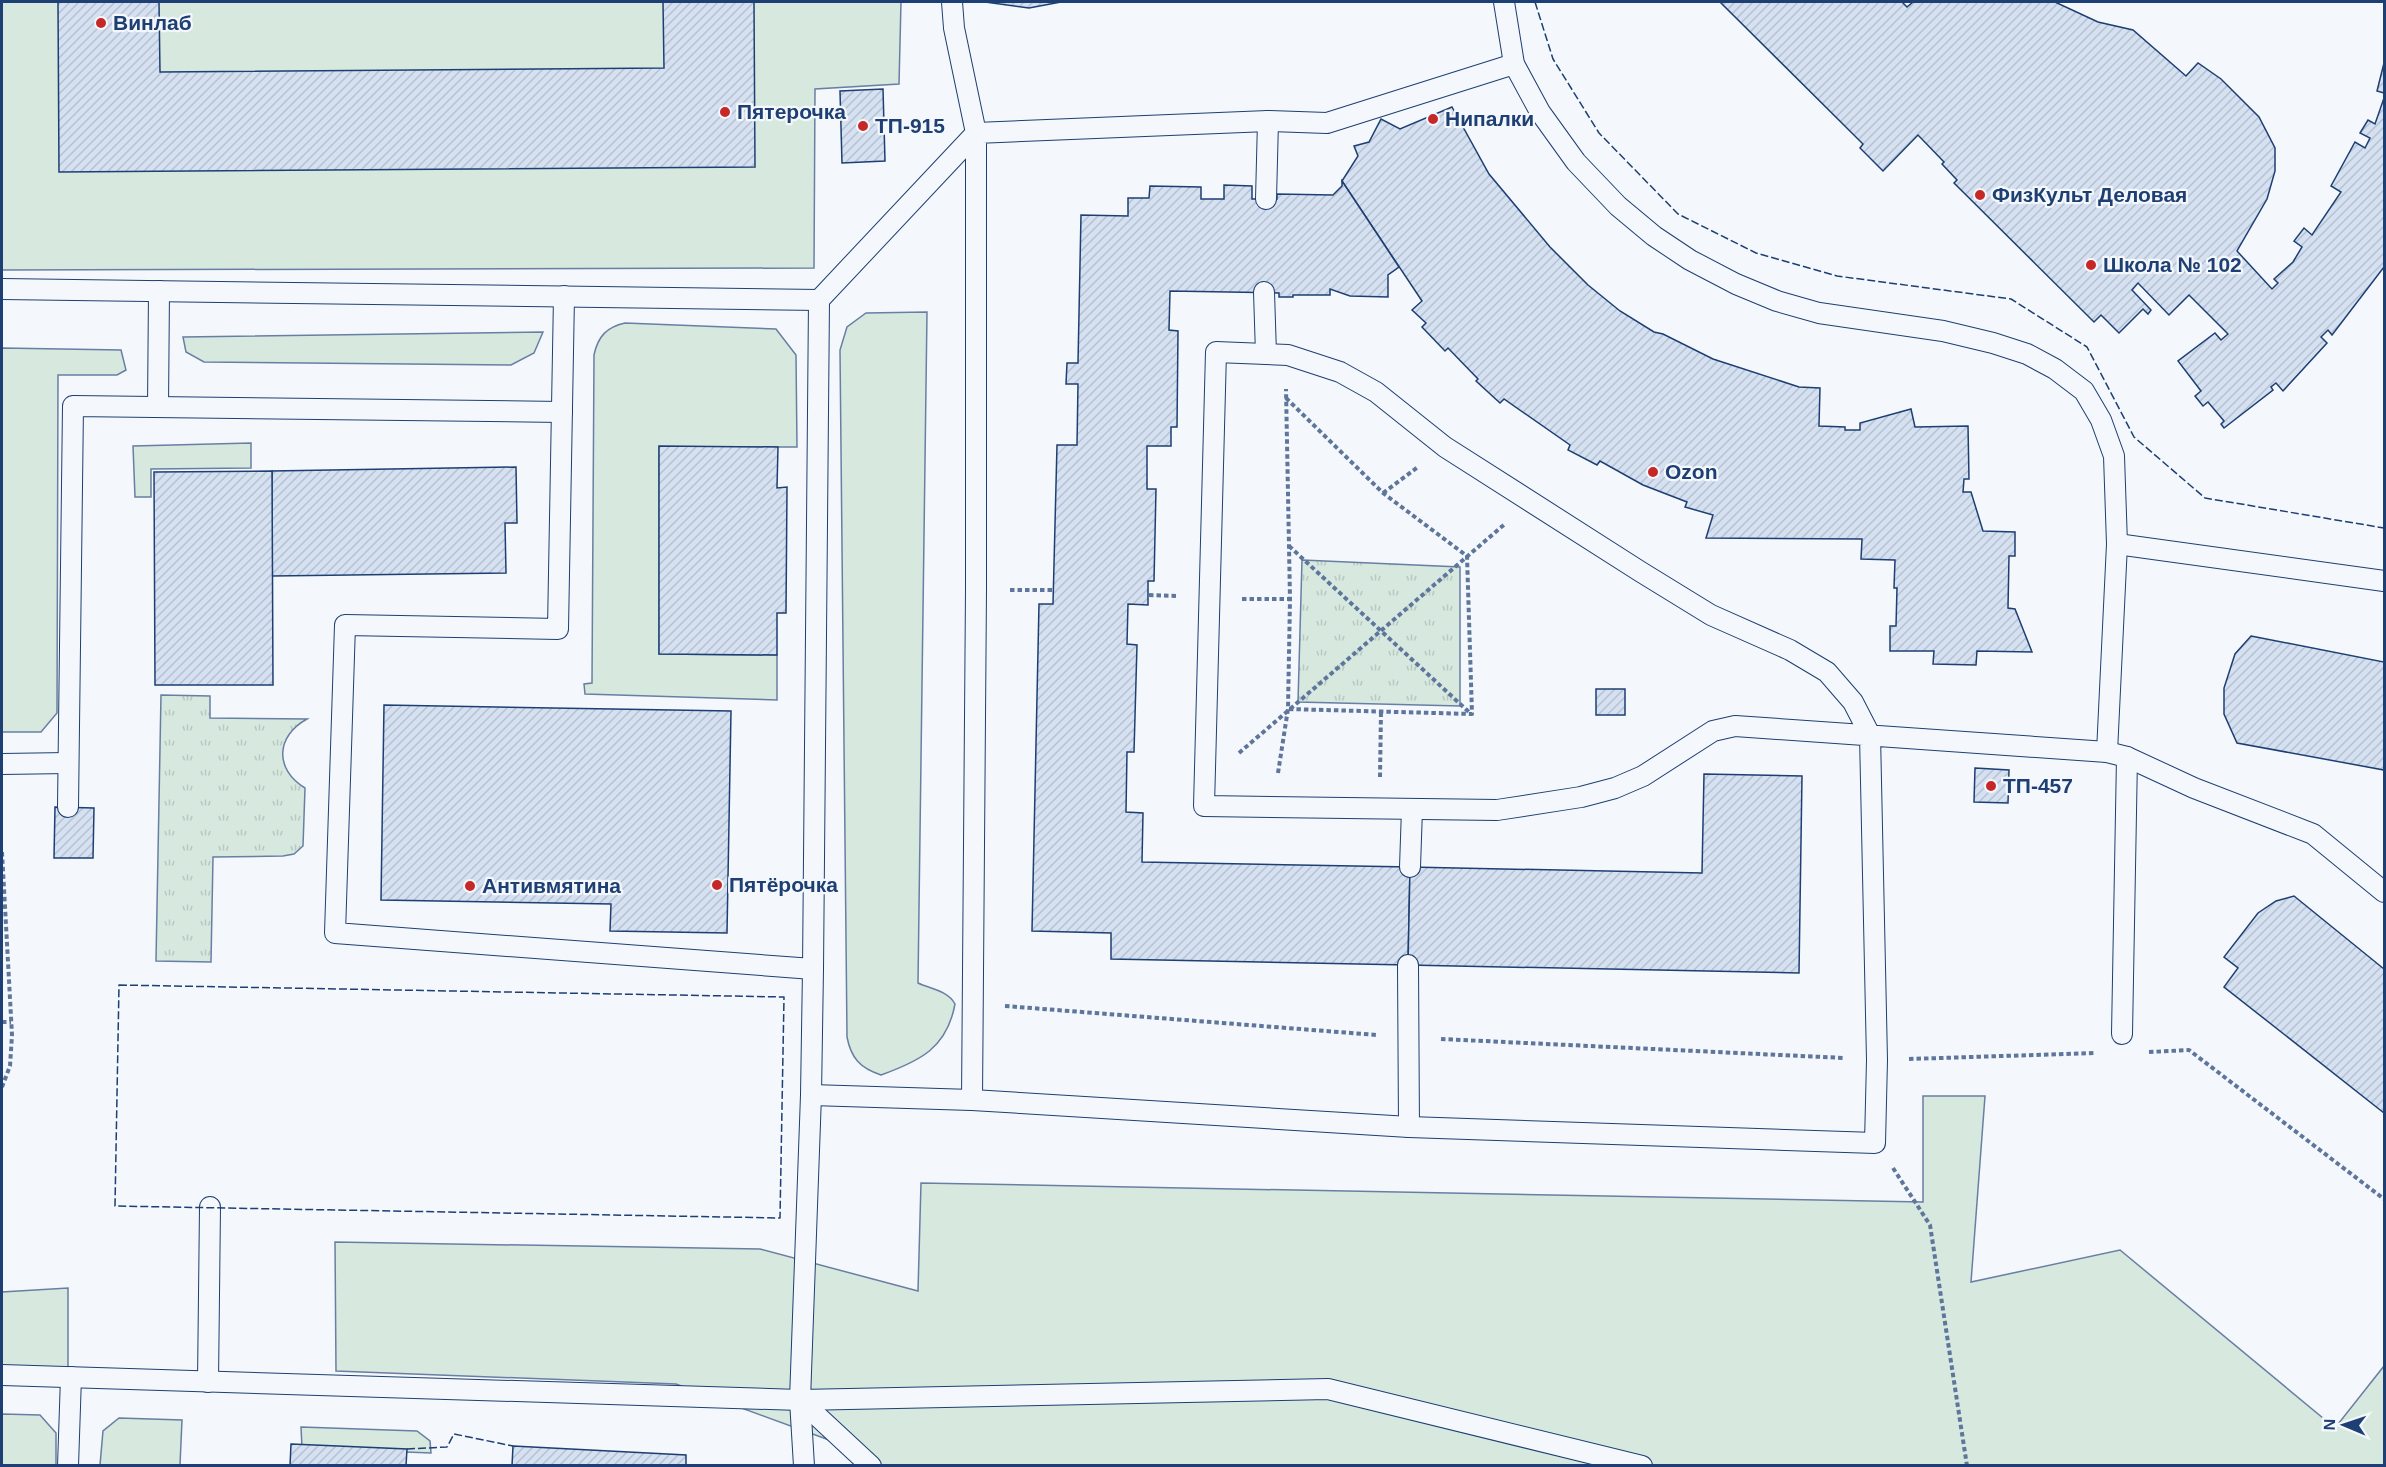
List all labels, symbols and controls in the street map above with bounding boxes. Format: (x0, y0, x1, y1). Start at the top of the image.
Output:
place label: Винлаб (113, 11, 192, 34)
marker: Винлаб (94, 16, 108, 30)
place label: Пятерочка (737, 100, 846, 123)
marker: Пятерочка (718, 105, 732, 119)
place label: Нипалки (1445, 107, 1534, 130)
marker: Нипалки (1426, 112, 1440, 126)
place label: ТП-915 (875, 114, 945, 137)
marker: ТП-915 (856, 119, 870, 133)
place label: ФизКульт Деловая (1992, 183, 2187, 206)
marker: ФизКульт Деловая (1973, 188, 1987, 202)
place label: Школа № 102 (2103, 253, 2242, 276)
marker: Школа № 102 (2084, 258, 2098, 272)
place label: Ozon (1665, 460, 1718, 483)
marker: Ozon (1646, 465, 1660, 479)
place label: ТП-457 (2003, 774, 2073, 797)
marker: ТП-457 (1984, 779, 1998, 793)
place label: Пятёрочка (729, 873, 838, 896)
place label: Антивмятина (482, 874, 621, 897)
marker: Пятёрочка (710, 878, 724, 892)
marker: Антивмятина (463, 879, 477, 893)
north arrow (2314, 1395, 2374, 1455)
text: N (2321, 1418, 2338, 1431)

